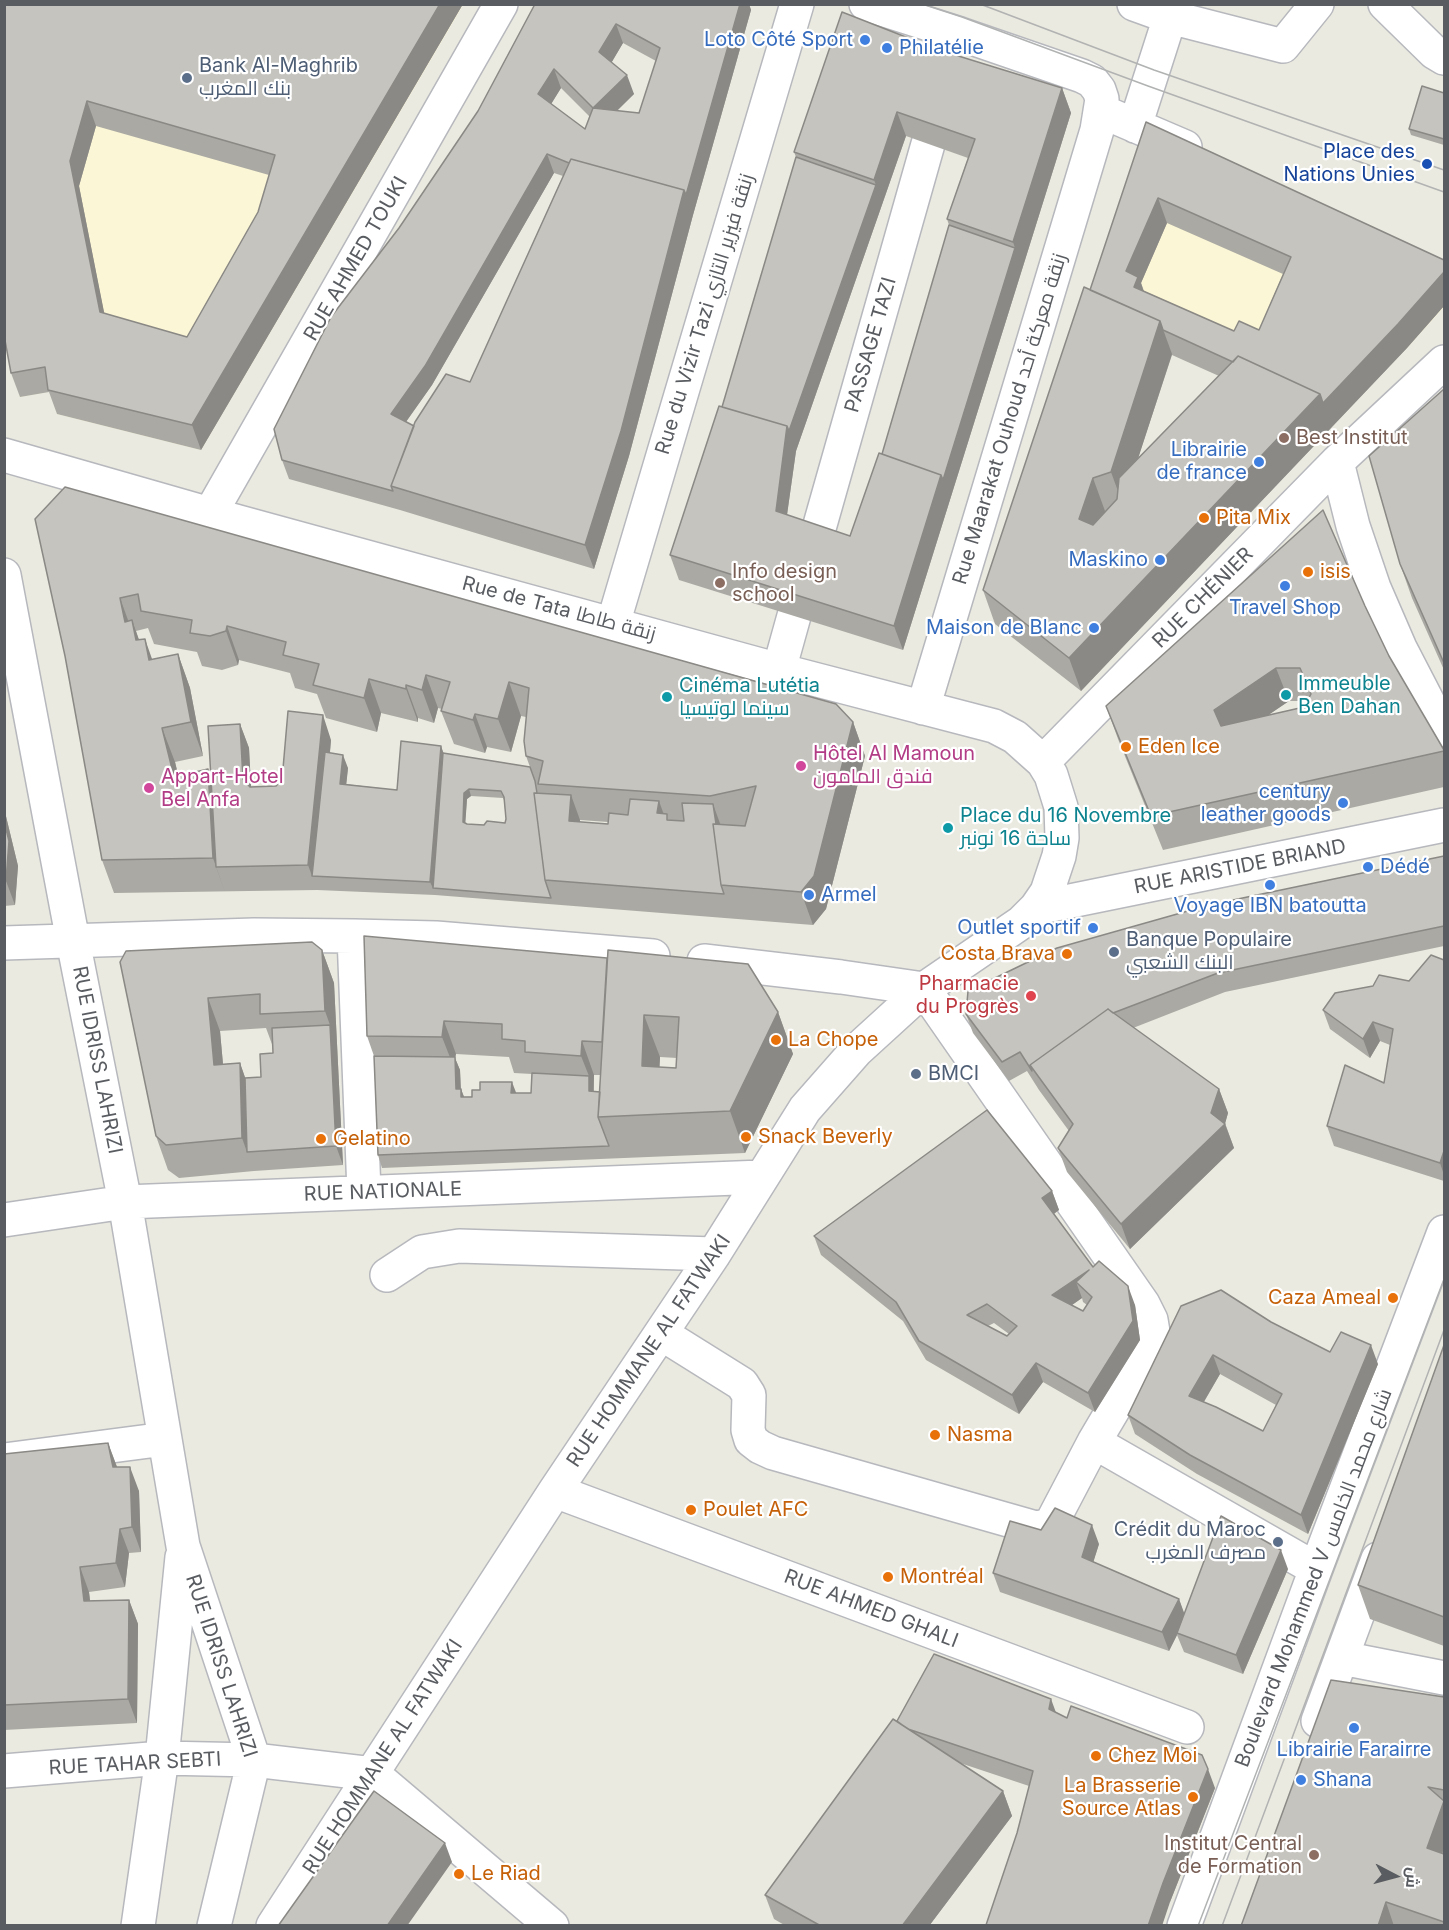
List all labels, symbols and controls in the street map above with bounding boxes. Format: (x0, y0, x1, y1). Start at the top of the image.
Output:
place label: Loto Côté Sport (704, 28, 853, 52)
marker: Loto Côté Sport (858, 33, 872, 47)
place label: Philatélie (899, 36, 984, 60)
marker: Philatélie (880, 41, 894, 55)
place label: Bank Al-Maghrib بنك المغرب (199, 54, 358, 101)
marker: Bank Al-Maghrib بنك المغرب (180, 71, 194, 85)
place label: Place des Nations Unies (1284, 140, 1415, 187)
marker: Place des Nations Unies (1420, 157, 1434, 171)
street label: Rue du Vizir Tazi زنقة فيزير التازي (651, 171, 759, 457)
street label: RUE AHMED TOUKI (299, 173, 413, 345)
street label: Rue Maarakat Ouhoud زنقة معركة أحد (948, 250, 1072, 588)
street label: PASSAGE TAZI (840, 275, 902, 415)
place label: Best Institut (1296, 426, 1408, 450)
marker: Best Institut (1277, 431, 1291, 445)
place label: Librairie de france (1156, 438, 1247, 485)
marker: Librairie de france (1252, 455, 1266, 469)
place label: Pita Mix (1216, 506, 1291, 530)
marker: Pita Mix (1197, 511, 1211, 525)
street label: RUE CHÉNIER (1148, 543, 1258, 653)
place label: Maskino (1069, 548, 1148, 572)
marker: Maskino (1153, 553, 1167, 567)
place label: Info design school (732, 560, 837, 607)
place label: isis (1320, 560, 1351, 584)
marker: isis (1301, 565, 1315, 579)
street label: Rue de Tata زنقة طاطا (459, 572, 659, 646)
marker: Info design school (713, 576, 727, 590)
marker: Travel Shop (1278, 579, 1292, 593)
place label: Travel Shop (1229, 596, 1341, 620)
place label: Maison de Blanc (926, 616, 1082, 640)
marker: Maison de Blanc (1087, 621, 1101, 635)
place label: Immeuble Ben Dahan (1298, 672, 1401, 719)
place label: Cinéma Lutétia سينما لوتيسيا (679, 674, 820, 721)
marker: Immeuble Ben Dahan (1279, 688, 1293, 702)
marker: Cinéma Lutétia سينما لوتيسيا (660, 690, 674, 704)
place label: Eden Ice (1138, 735, 1220, 759)
marker: Eden Ice (1119, 740, 1133, 754)
place label: Hôtel Al Mamoun فندق المامون (813, 742, 975, 789)
marker: Hôtel Al Mamoun فندق المامون (794, 759, 808, 773)
place label: Appart-Hotel Bel Anfa (161, 765, 284, 812)
place label: century leather goods (1201, 780, 1331, 827)
marker: Appart-Hotel Bel Anfa (142, 781, 156, 795)
marker: century leather goods (1336, 796, 1350, 810)
place label: Place du 16 Novembre ساحة 16 نونبر (960, 804, 1171, 851)
marker: Place du 16 Novembre ساحة 16 نونبر (941, 821, 955, 835)
street label: RUE ARISTIDE BRIAND (1132, 835, 1348, 899)
place label: Dédé (1380, 855, 1430, 879)
marker: Dédé (1361, 860, 1375, 874)
marker: Voyage IBN batoutta (1263, 878, 1277, 892)
place label: Armel (821, 883, 877, 907)
marker: Armel (802, 888, 816, 902)
place label: Voyage IBN batoutta (1173, 894, 1367, 918)
place label: Outlet sportif (957, 916, 1081, 940)
marker: Outlet sportif (1086, 921, 1100, 935)
place label: Banque Populaire البنك الشعبي (1126, 928, 1292, 975)
place label: Costa Brava (940, 942, 1055, 966)
marker: Banque Populaire البنك الشعبي (1107, 945, 1121, 959)
marker: Costa Brava (1060, 947, 1074, 961)
street label: RUE IDRISS LAHRIZI (67, 964, 127, 1156)
place label: Pharmacie du Progrès (916, 972, 1019, 1019)
marker: Pharmacie du Progrès (1024, 989, 1038, 1003)
place label: La Chope (788, 1028, 878, 1052)
marker: La Chope (769, 1033, 783, 1047)
place label: BMCI (928, 1062, 979, 1086)
marker: BMCI (909, 1067, 923, 1081)
place label: Snack Beverly (758, 1125, 893, 1149)
place label: Gelatino (333, 1127, 411, 1151)
marker: Snack Beverly (739, 1130, 753, 1144)
marker: Gelatino (314, 1132, 328, 1146)
street label: RUE NATIONALE (303, 1177, 463, 1207)
street label: RUE HOMMANE AL FATWAKI (562, 1230, 736, 1472)
place label: Caza Ameal (1268, 1286, 1381, 1310)
marker: Caza Ameal (1386, 1291, 1400, 1305)
street label: Boulevard Mohammed V شارع محمد الخامس (1231, 1385, 1397, 1771)
place label: Nasma (947, 1423, 1013, 1447)
marker: Nasma (928, 1428, 942, 1442)
place label: Poulet AFC (703, 1498, 808, 1522)
marker: Poulet AFC (684, 1503, 698, 1517)
place label: Crédit du Maroc مصرف المغرب (1114, 1518, 1266, 1565)
marker: Crédit du Maroc مصرف المغرب (1271, 1535, 1285, 1549)
street label: RUE AHMED GHALI (781, 1565, 961, 1653)
place label: Montréal (900, 1565, 984, 1589)
marker: Montréal (881, 1570, 895, 1584)
street label: RUE IDRISS LAHRIZI (180, 1572, 262, 1760)
street label: RUE HOMMANE AL FATWAKI (298, 1635, 468, 1879)
marker: Librairie Farairre (1347, 1721, 1361, 1735)
place label: Librairie Farairre (1277, 1738, 1431, 1762)
place label: Chez Moi (1108, 1744, 1197, 1768)
street label: RUE TAHAR SEBTI (48, 1747, 222, 1781)
marker: Chez Moi (1089, 1749, 1103, 1763)
place label: Shana (1313, 1768, 1372, 1792)
marker: Shana (1294, 1773, 1308, 1787)
place label: La Brasserie Source Atlas (1062, 1774, 1181, 1821)
marker: La Brasserie Source Atlas (1186, 1790, 1200, 1804)
place label: Institut Central de Formation (1164, 1832, 1302, 1879)
north arrow (1365, 1846, 1425, 1906)
marker: Institut Central de Formation (1307, 1848, 1321, 1862)
place label: Le Riad (471, 1862, 541, 1886)
marker: Le Riad (452, 1867, 466, 1881)
text: ش (1402, 1867, 1424, 1889)

